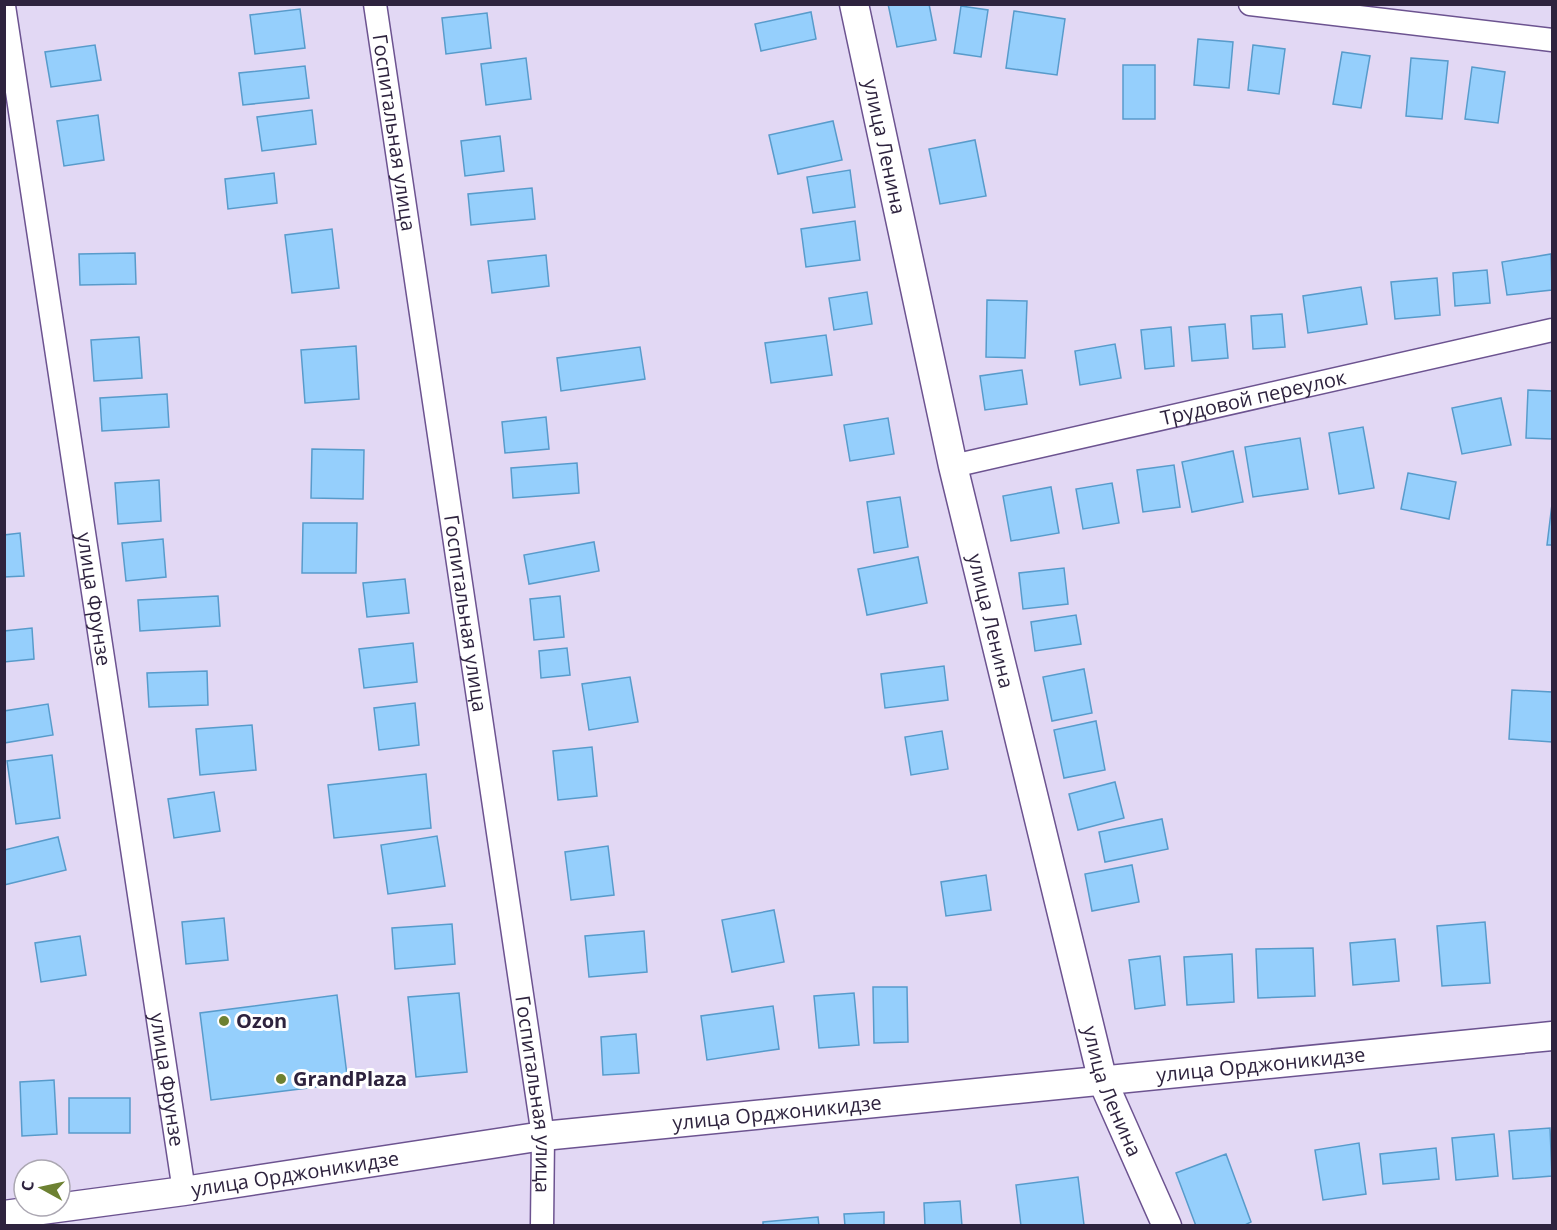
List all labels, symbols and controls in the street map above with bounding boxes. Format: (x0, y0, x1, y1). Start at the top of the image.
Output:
street label: Госпитальная улица (367, 32, 423, 233)
street label: улица Ленина (857, 77, 913, 217)
street label: Трудовой переулок (1158, 363, 1349, 431)
street label: Госпитальная улица (438, 513, 494, 714)
street label: улица Фрунзе (71, 530, 118, 668)
street label: улица Ленина (962, 551, 1021, 691)
street label: Госпитальная улица (509, 994, 557, 1193)
place label: Ozon (236, 1007, 287, 1034)
street label: улица Фрунзе (144, 1011, 191, 1148)
marker: Ozon (217, 1014, 231, 1028)
street label: улица Ленина (1077, 1023, 1148, 1161)
street label: улица Орджоникидзе (1155, 1041, 1366, 1088)
place label: GrandPlaza (293, 1065, 407, 1092)
marker: GrandPlaza (274, 1072, 288, 1086)
street label: улица Орджоникидзе (671, 1089, 883, 1136)
street label: улица Орджоникидзе (189, 1144, 401, 1203)
north arrow (12, 1158, 72, 1218)
text: С (16, 1179, 39, 1192)

